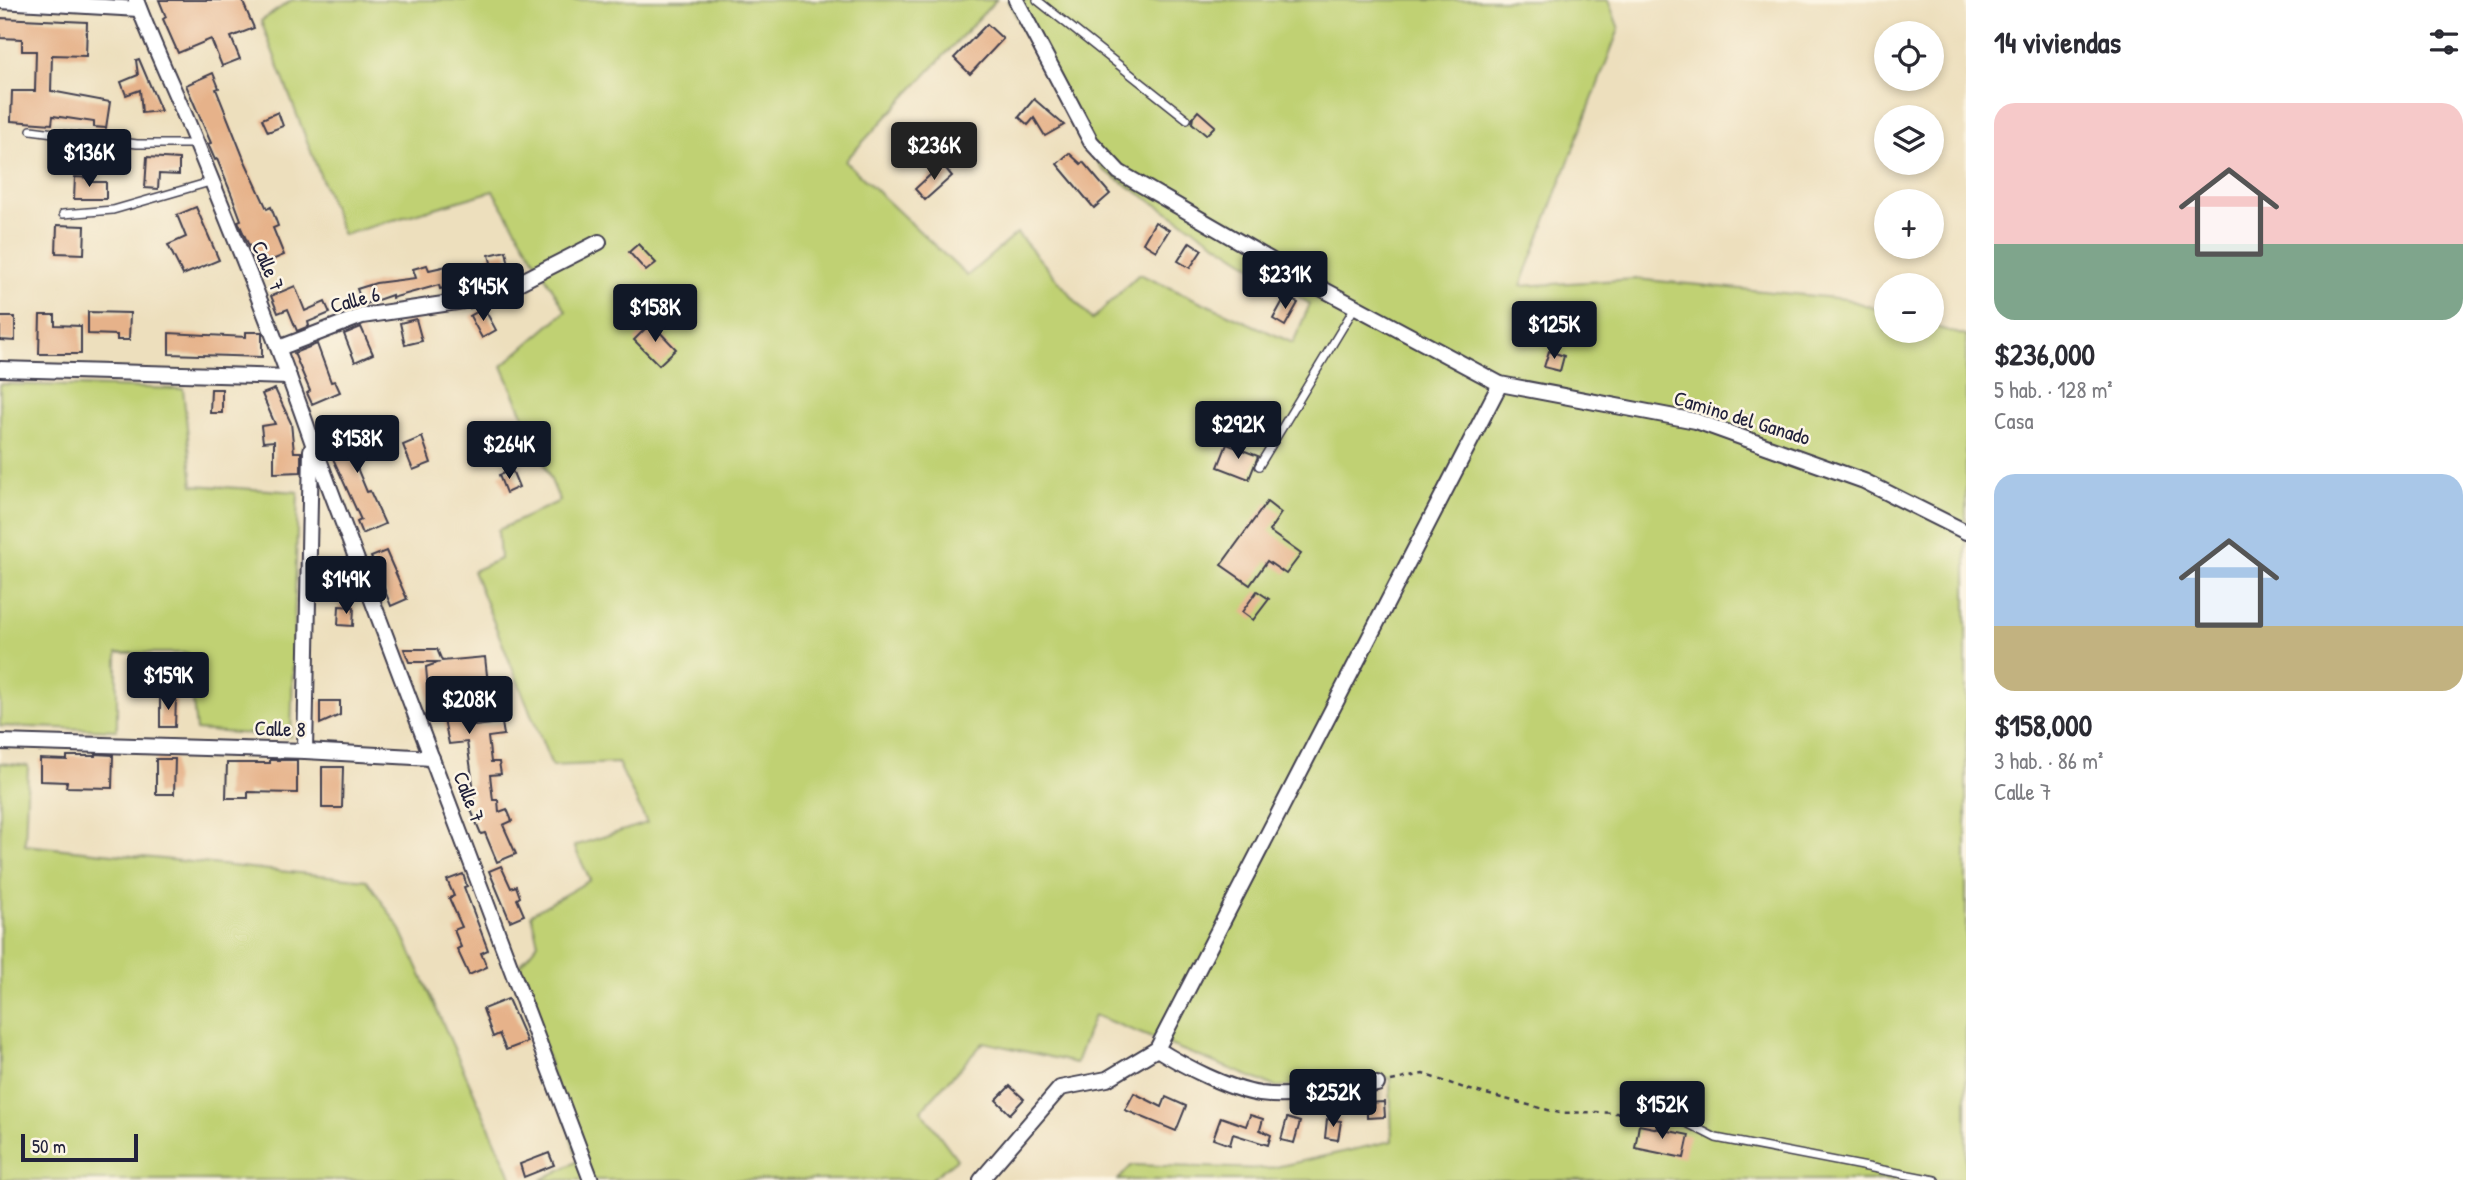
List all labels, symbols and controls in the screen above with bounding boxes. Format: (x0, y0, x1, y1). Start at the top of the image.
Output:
map controls (1874, 21, 1944, 343)
button: locate (1874, 21, 1944, 91)
text: 14 viviendas (1994, 22, 2121, 62)
icon: filters (2425, 23, 2463, 61)
button: layers (1874, 105, 1944, 175)
pin: $236K (885, 122, 983, 182)
text: $236K (907, 129, 961, 160)
pin: $136K (40, 130, 138, 189)
text: $136K (63, 136, 115, 167)
icon: home (2166, 149, 2292, 275)
button: + (1874, 189, 1944, 259)
street label: Calle 7 (245, 236, 292, 296)
pin: $231K (1236, 252, 1334, 311)
text: $231K (1258, 258, 1312, 289)
pin: $145K (434, 264, 532, 323)
text: $145K (458, 270, 508, 301)
button: − (1874, 273, 1944, 343)
street label: Calle 6 (327, 279, 383, 320)
pin: $158K (606, 284, 704, 344)
text: $158K (629, 291, 681, 322)
pin: $125K (1505, 302, 1603, 361)
text: $125K (1528, 308, 1580, 339)
text: $236,000 (1994, 334, 2095, 374)
text: 5 hab. · 128 m² (1994, 374, 2113, 405)
street label: Camino del Ganado (1670, 383, 1814, 452)
pin: $292K (1189, 402, 1287, 461)
text: Casa (1994, 405, 2034, 436)
text: $292K (1211, 408, 1265, 439)
pin: $158K (308, 416, 406, 475)
pin: $264K (460, 421, 558, 481)
text: $158K (331, 422, 383, 453)
text: $264K (483, 428, 535, 459)
icon: home (2166, 520, 2292, 646)
pin: $149K (297, 556, 395, 616)
text: $149K (321, 563, 371, 594)
pin: $159K (119, 652, 217, 712)
text: $159K (143, 659, 193, 690)
pin: $208K (420, 676, 518, 736)
text: $208K (442, 683, 496, 714)
text: $158,000 (1994, 705, 2092, 745)
street label: Calle 8 (254, 713, 306, 744)
text: 3 hab. · 86 m² (1994, 745, 2103, 776)
street label: Calle 7 (447, 767, 492, 826)
text: Calle 7 (1994, 776, 2051, 807)
pin: $252K (1284, 1070, 1382, 1129)
text: $252K (1306, 1076, 1360, 1107)
pin: $152K (1613, 1082, 1711, 1141)
text: $152K (1636, 1088, 1688, 1119)
scale bar (21, 1131, 138, 1163)
text: 50 m (32, 1133, 66, 1159)

